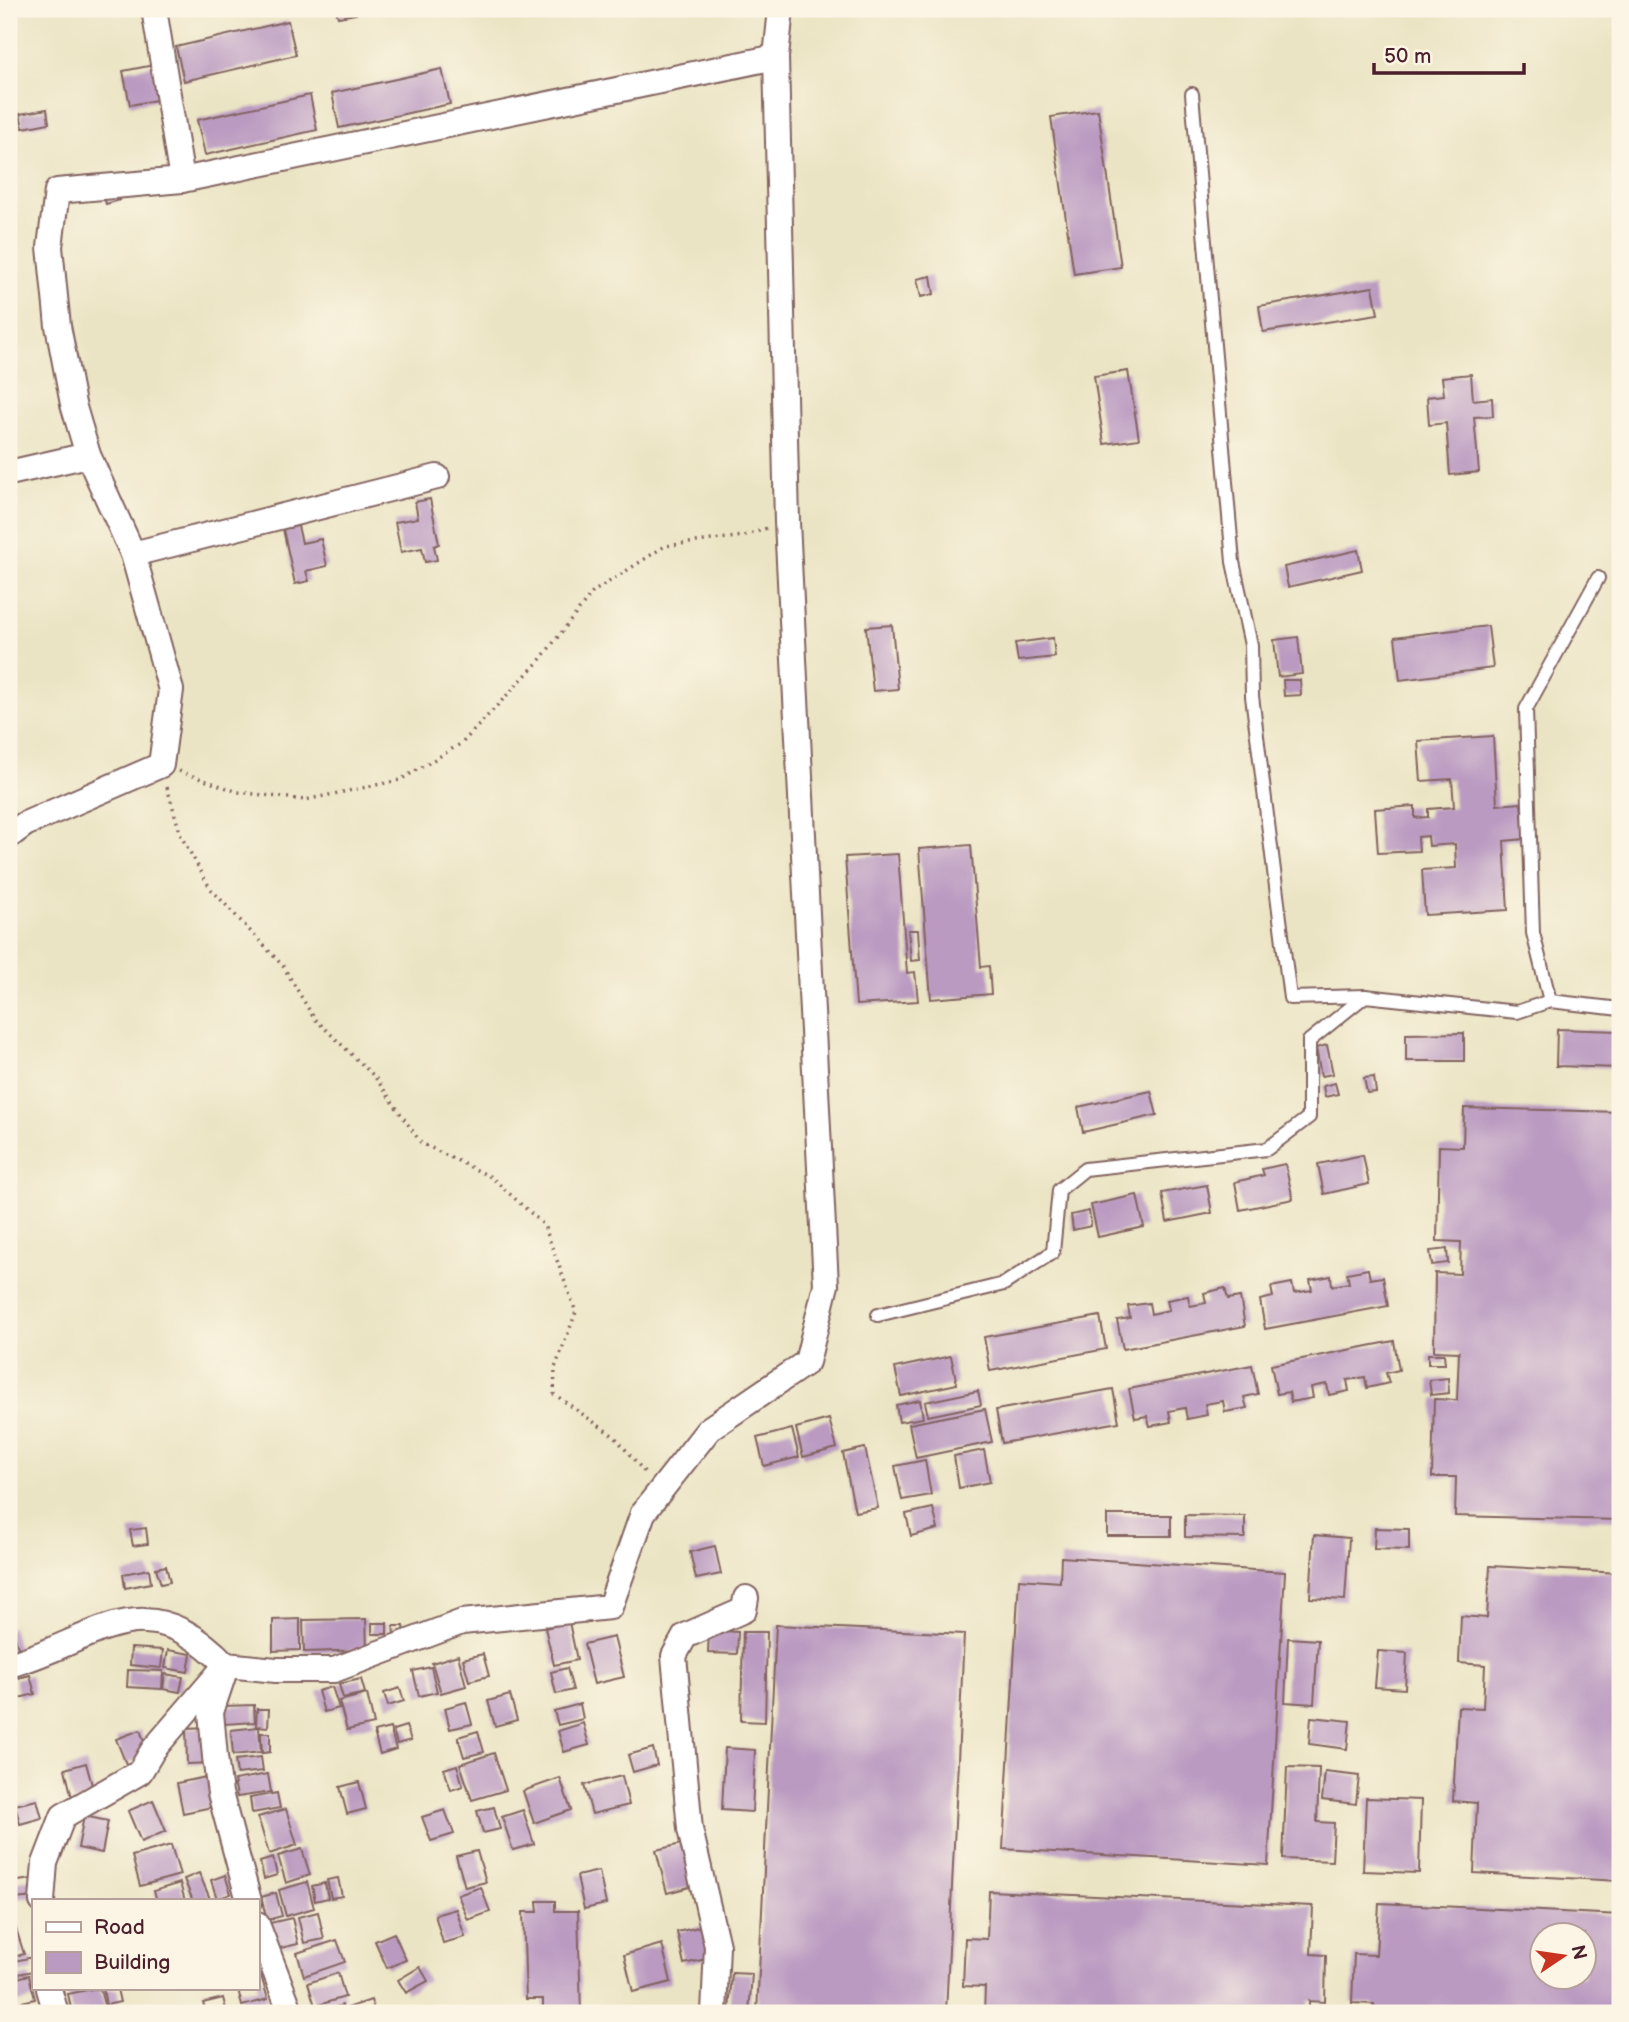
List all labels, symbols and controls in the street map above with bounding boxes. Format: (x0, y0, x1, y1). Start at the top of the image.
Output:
scale bar (1374, 32, 1524, 76)
text: 50 m (1384, 44, 1431, 69)
legend (32, 1899, 259, 1990)
text: Road (94, 1915, 145, 1940)
north arrow (1528, 1920, 1598, 1990)
text: N (1565, 1943, 1591, 1962)
text: Building (94, 1950, 170, 1975)

